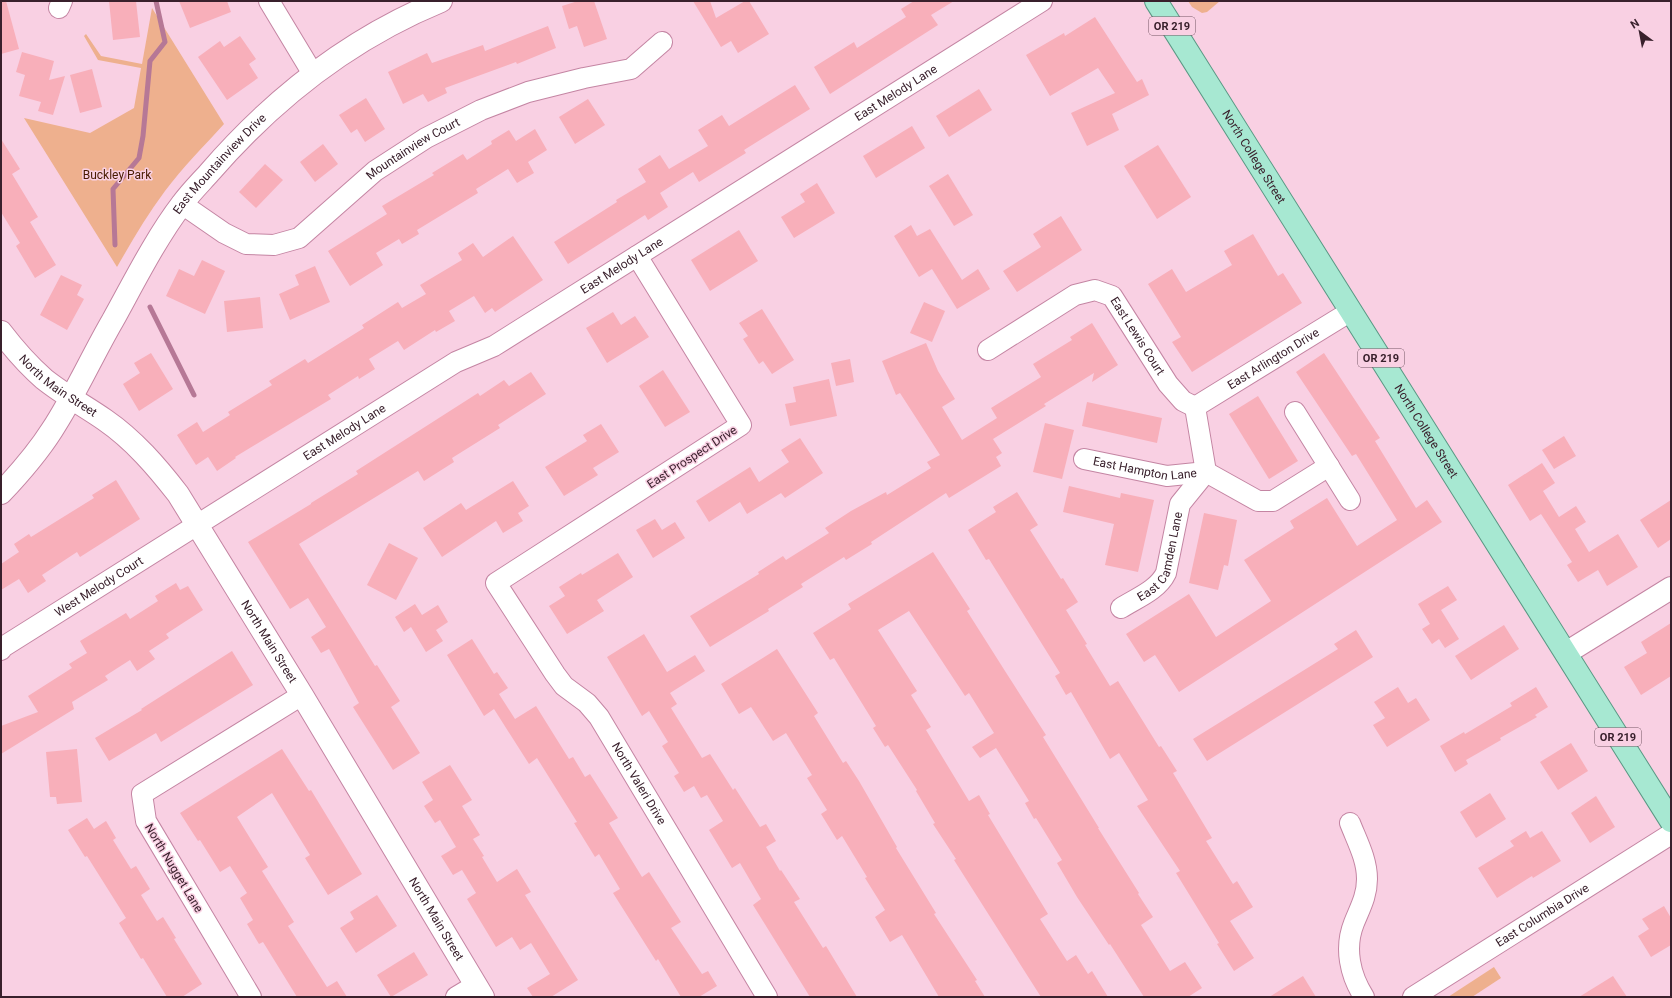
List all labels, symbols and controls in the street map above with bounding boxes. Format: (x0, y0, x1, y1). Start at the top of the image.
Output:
north arrow (1620, 12, 1660, 52)
text: N (1628, 16, 1642, 32)
road number: OR 219 (1149, 17, 1195, 35)
street label: East Melody Lane (852, 62, 940, 124)
street label: North College Street (1219, 107, 1289, 206)
street label: East Mountainview Drive (170, 111, 269, 217)
street label: Mountainview Court (363, 115, 462, 183)
park label: Buckley Park (83, 168, 152, 182)
street label: East Melody Lane (578, 234, 666, 297)
street label: East Lewis Court (1107, 294, 1168, 378)
street label: East Arlington Drive (1225, 325, 1322, 392)
road number: OR 219 (1358, 349, 1404, 367)
street label: North Main Street (16, 352, 100, 420)
street label: North College Street (1392, 382, 1461, 481)
street label: East Melody Lane (301, 401, 388, 463)
street label: East Prospect Drive (644, 423, 740, 491)
street label: East Hampton Lane (1092, 454, 1197, 483)
street label: East Camden Lane (1135, 511, 1185, 604)
street label: West Melody Court (52, 554, 146, 620)
street label: North Main Street (238, 598, 300, 686)
road number: OR 219 (1595, 728, 1641, 746)
street label: North Valeri Drive (609, 740, 669, 827)
street label: North Nugget Lane (142, 821, 206, 915)
street label: North Main Street (406, 875, 467, 963)
street label: East Columbia Drive (1493, 881, 1591, 950)

